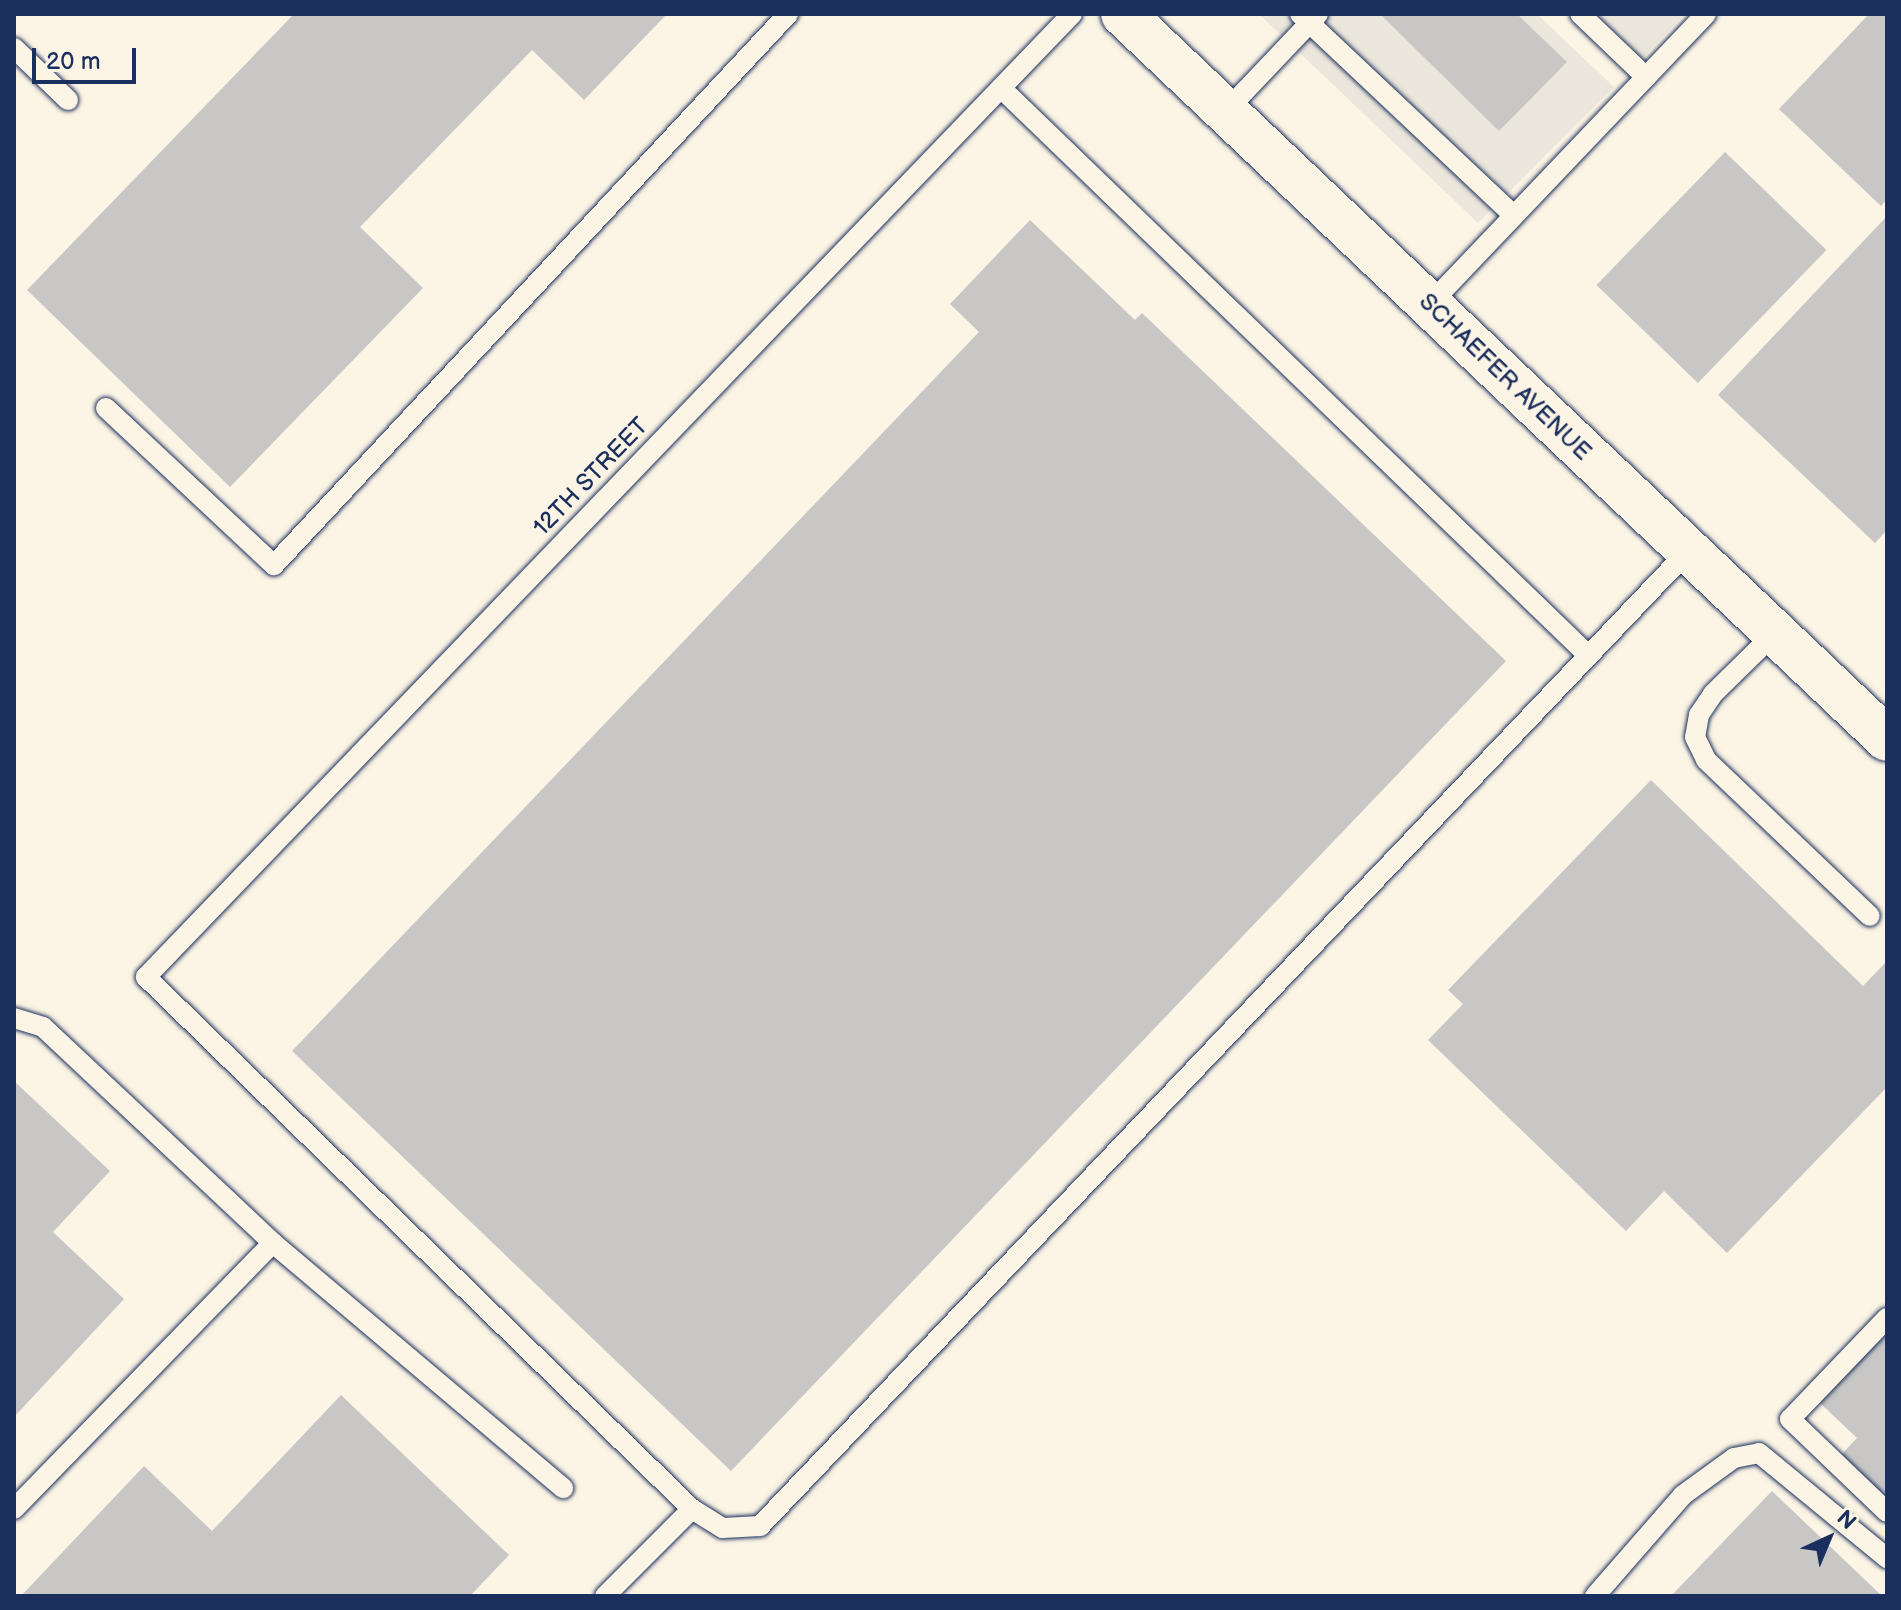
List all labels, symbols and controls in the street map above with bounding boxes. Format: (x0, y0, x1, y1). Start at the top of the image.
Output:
scale bar (36, 32, 140, 82)
text: 20 m (46, 47, 101, 76)
street label: SCHAEFER AVENUE (1413, 287, 1597, 467)
street label: 12TH STREET (527, 412, 655, 542)
north arrow (1789, 1498, 1869, 1578)
text: N (1831, 1505, 1861, 1536)

